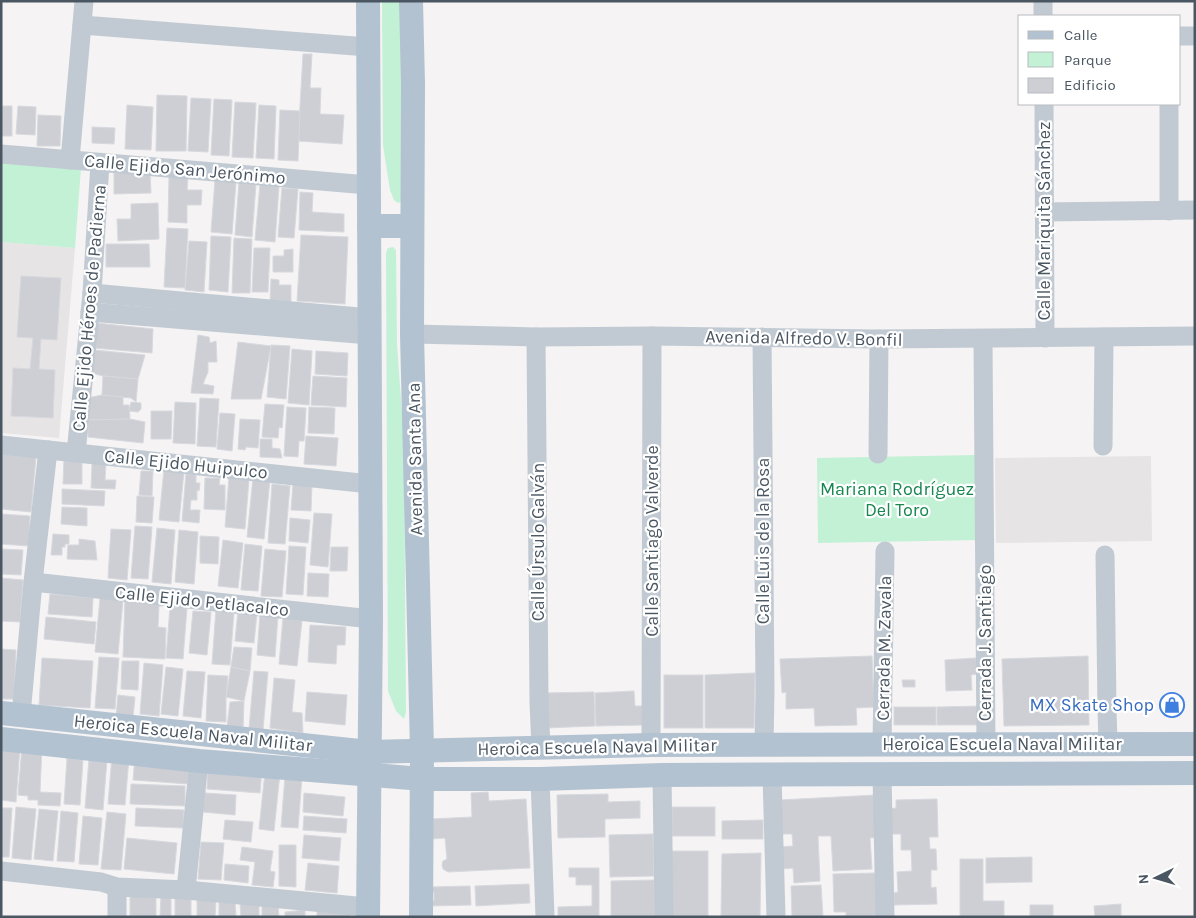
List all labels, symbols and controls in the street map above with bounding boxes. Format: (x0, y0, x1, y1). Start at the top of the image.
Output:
legend (1018, 15, 1181, 105)
text: Calle (1064, 26, 1098, 44)
text: Parque (1064, 51, 1112, 69)
text: Edificio (1064, 76, 1116, 94)
street label: Calle Mariquita Sánchez (1033, 122, 1055, 320)
street label: Calle Ejido San Jerónimo (83, 149, 287, 189)
street label: Calle Ejido Héroes de Padierna (67, 184, 111, 432)
street label: Avenida Alfredo V. Bonfil (705, 325, 903, 351)
street label: Avenida Santa Ana (403, 382, 427, 536)
street label: Calle Ejido Huipulco (103, 444, 269, 484)
street label: Calle Santiago Valverde (641, 445, 663, 637)
street label: Calle Luis de la Rosa (752, 458, 774, 624)
street label: Calle Úrsulo Galván (526, 463, 549, 621)
park label: Mariana Rodríguez Del Toro (820, 478, 974, 521)
street label: Cerrada J. Santiago (974, 565, 996, 721)
street label: Cerrada M. Zavala (872, 575, 896, 721)
street label: Calle Ejido Petlacalco (114, 581, 290, 621)
shop icon: MX Skate Shop (1159, 692, 1185, 718)
place label: MX Skate Shop (1030, 694, 1154, 716)
street label: Heroica Escuela Naval Militar (73, 710, 314, 757)
street label: Heroica Escuela Naval Militar (882, 733, 1122, 755)
street label: Heroica Escuela Naval Militar (477, 734, 717, 760)
north arrow (1131, 853, 1181, 903)
text: N (1135, 873, 1152, 885)

